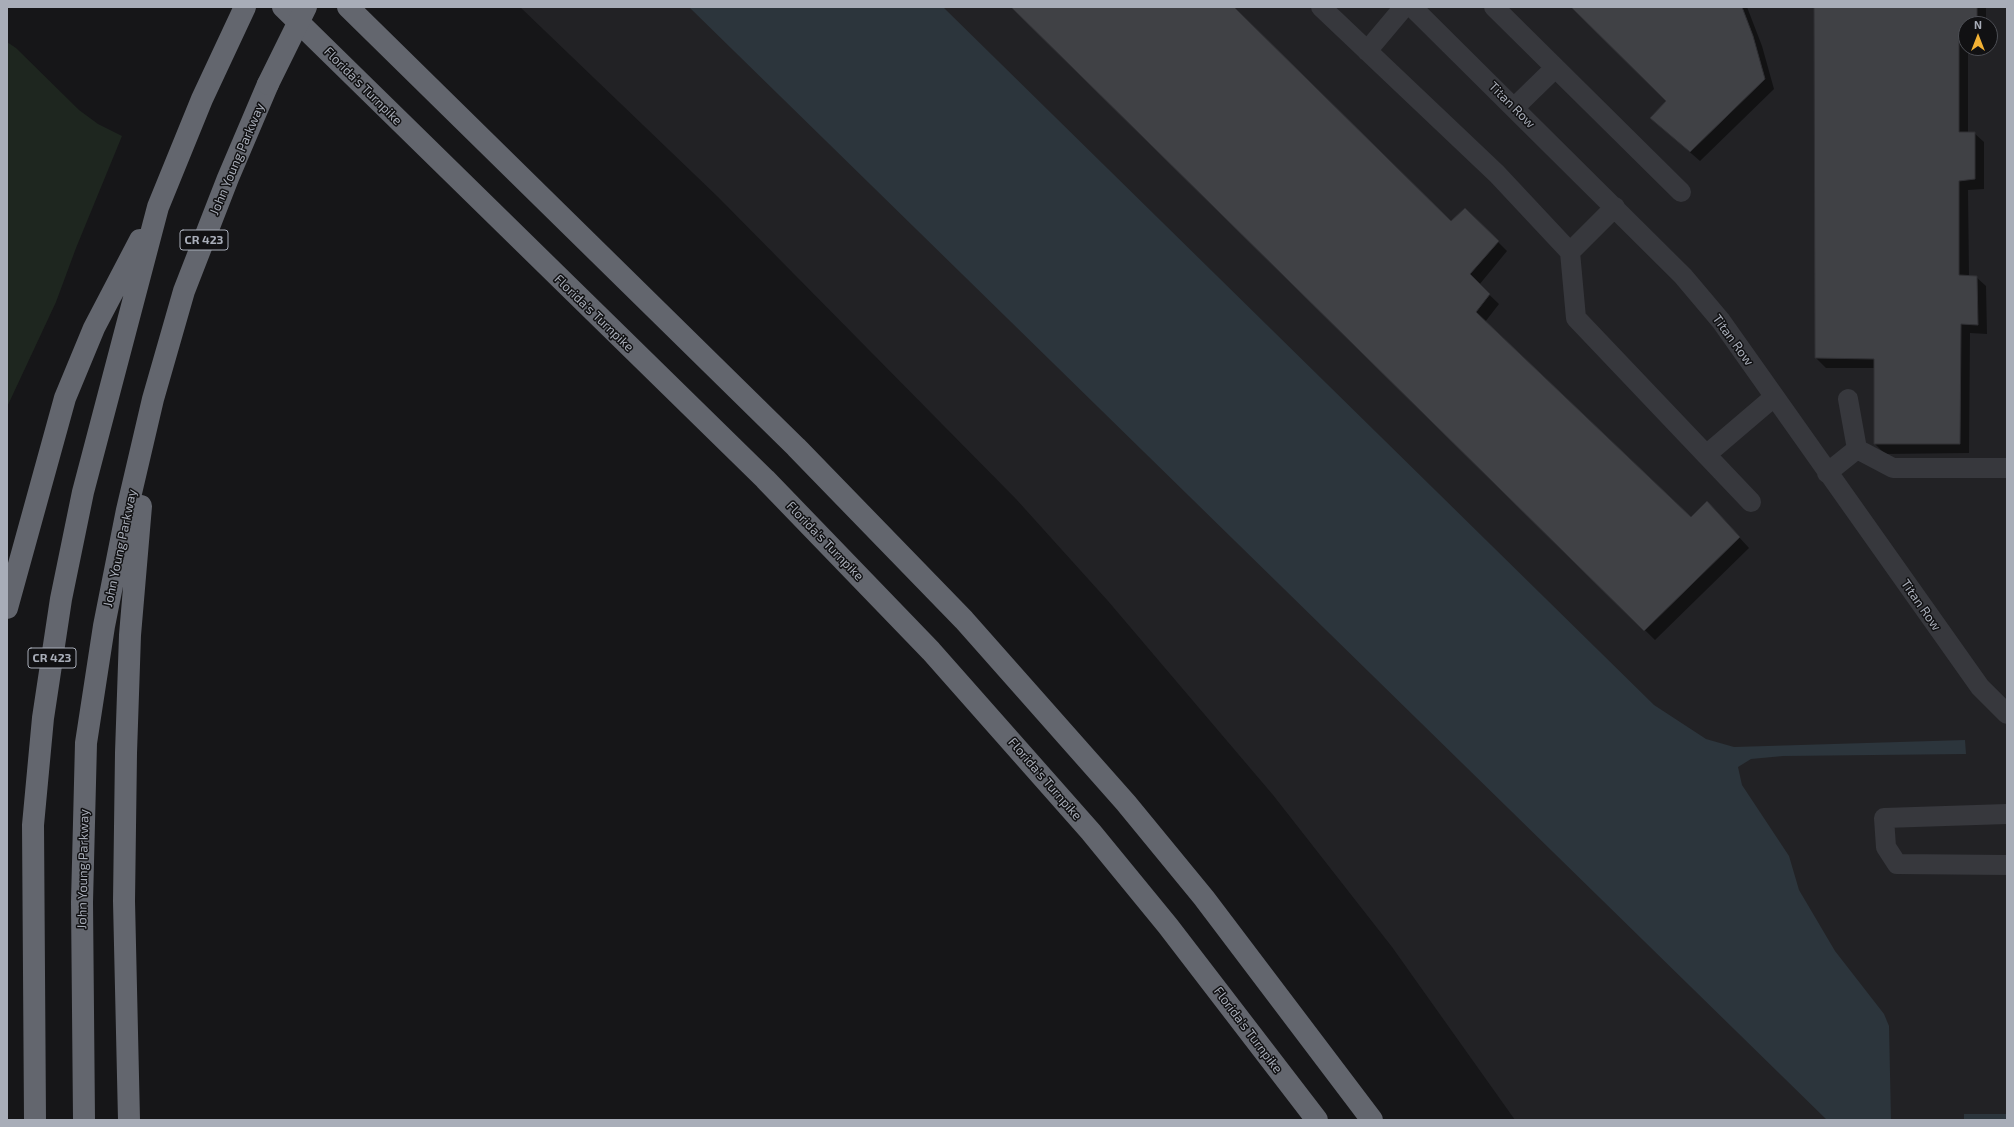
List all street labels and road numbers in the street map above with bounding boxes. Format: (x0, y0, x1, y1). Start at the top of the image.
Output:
street label: Florida's Turnpike (321, 44, 405, 128)
street label: Titan Row (1486, 79, 1538, 131)
street label: John Young Parkway (206, 101, 268, 217)
road number: CR 423 (180, 230, 228, 250)
street label: Florida's Turnpike (551, 271, 637, 355)
street label: Titan Row (1709, 311, 1757, 369)
street label: John Young Parkway (100, 488, 140, 608)
street label: Florida's Turnpike (783, 498, 867, 584)
street label: Titan Row (1898, 576, 1944, 634)
road number: CR 423 (28, 648, 76, 668)
street label: Florida's Turnpike (1005, 735, 1085, 823)
street label: John Young Parkway (74, 809, 92, 929)
street label: Florida's Turnpike (1210, 984, 1286, 1076)

